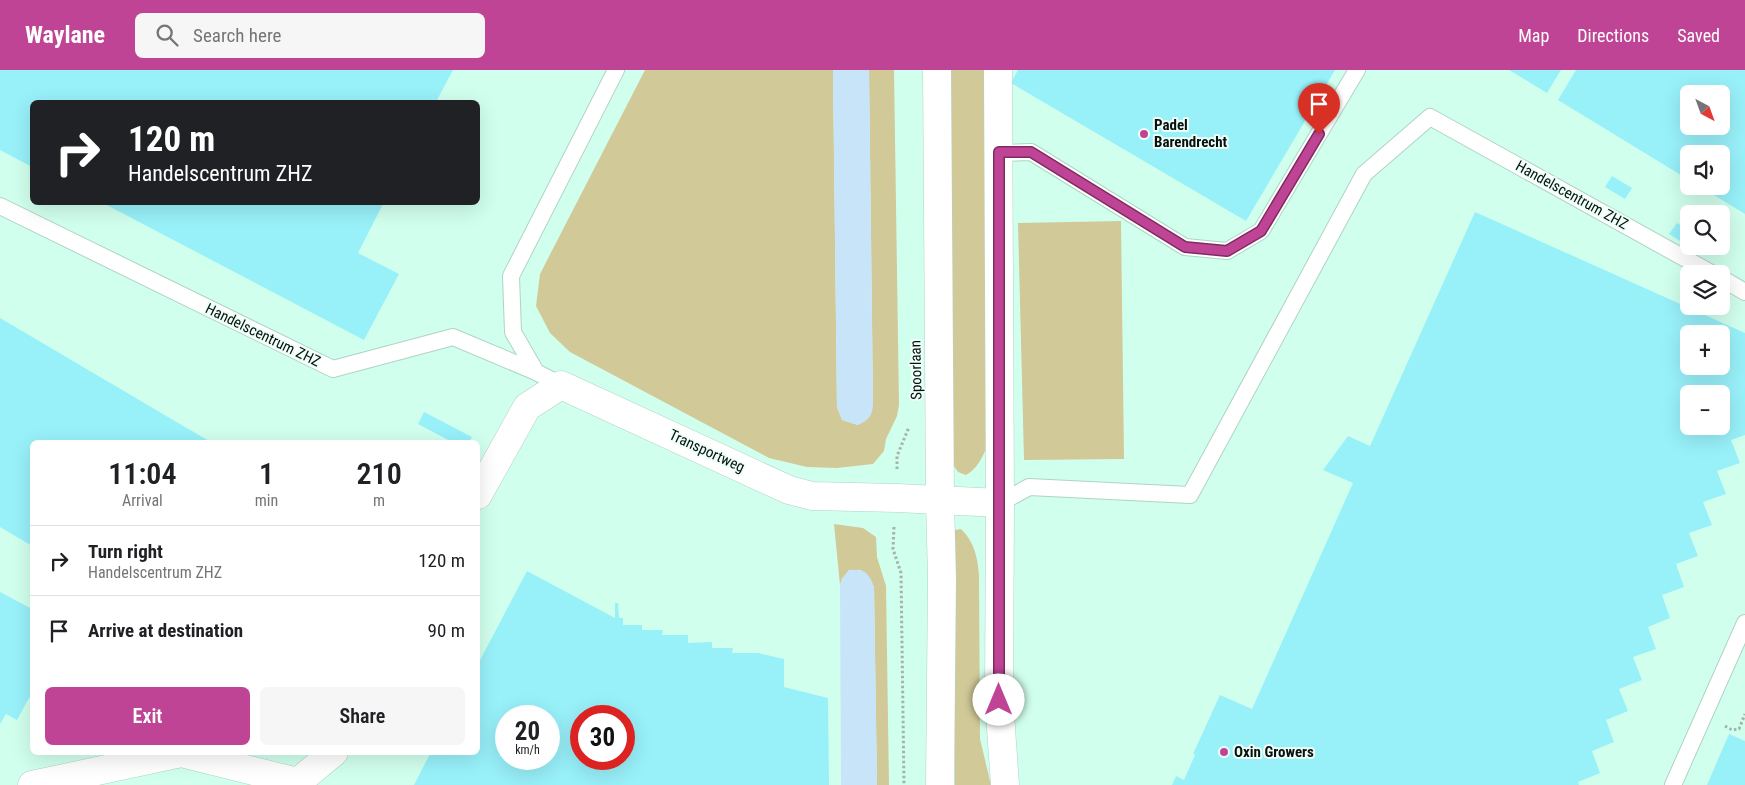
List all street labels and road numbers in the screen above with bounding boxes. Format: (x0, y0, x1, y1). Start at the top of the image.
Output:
street label: Handelscentrum ZHZ (1513, 157, 1631, 233)
street label: Handelscentrum ZHZ (203, 299, 324, 371)
street label: Spoorlaan (906, 340, 926, 400)
street label: Transportweg (666, 426, 748, 476)

